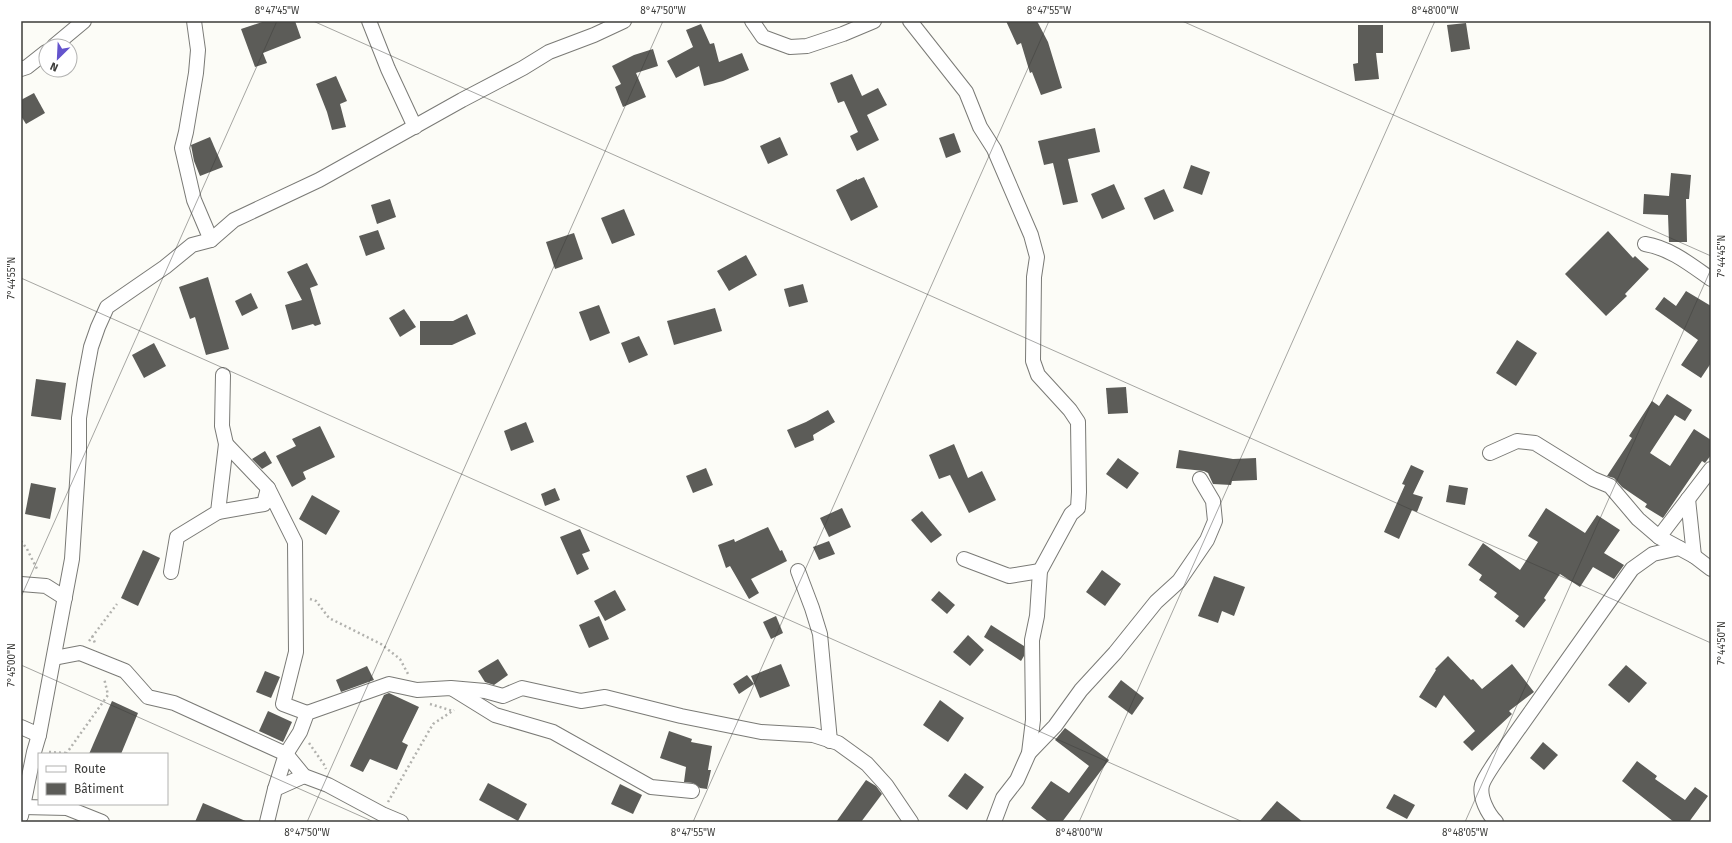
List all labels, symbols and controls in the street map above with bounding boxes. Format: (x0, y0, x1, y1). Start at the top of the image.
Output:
text: 8°47'45"W (255, 5, 300, 17)
text: 8°47'50"W (640, 5, 686, 17)
text: 8°47'55"W (1027, 5, 1072, 17)
text: 8°48'00"W (1412, 5, 1459, 17)
north arrow (38, 38, 78, 78)
text: N (48, 59, 60, 74)
text: 7°44'45"N (1716, 235, 1728, 277)
text: 7°44'55"N (6, 257, 18, 299)
text: 7°44'50"N (1716, 621, 1728, 665)
text: 7°45'00"N (6, 643, 18, 687)
legend (38, 753, 168, 805)
text: Route (74, 762, 106, 776)
text: Bâtiment (74, 782, 124, 796)
text: 8°47'50"W (284, 827, 330, 839)
text: 8°47'55"W (671, 827, 716, 839)
text: 8°48'00"W (1056, 827, 1103, 839)
text: 8°48'05"W (1442, 827, 1489, 839)

